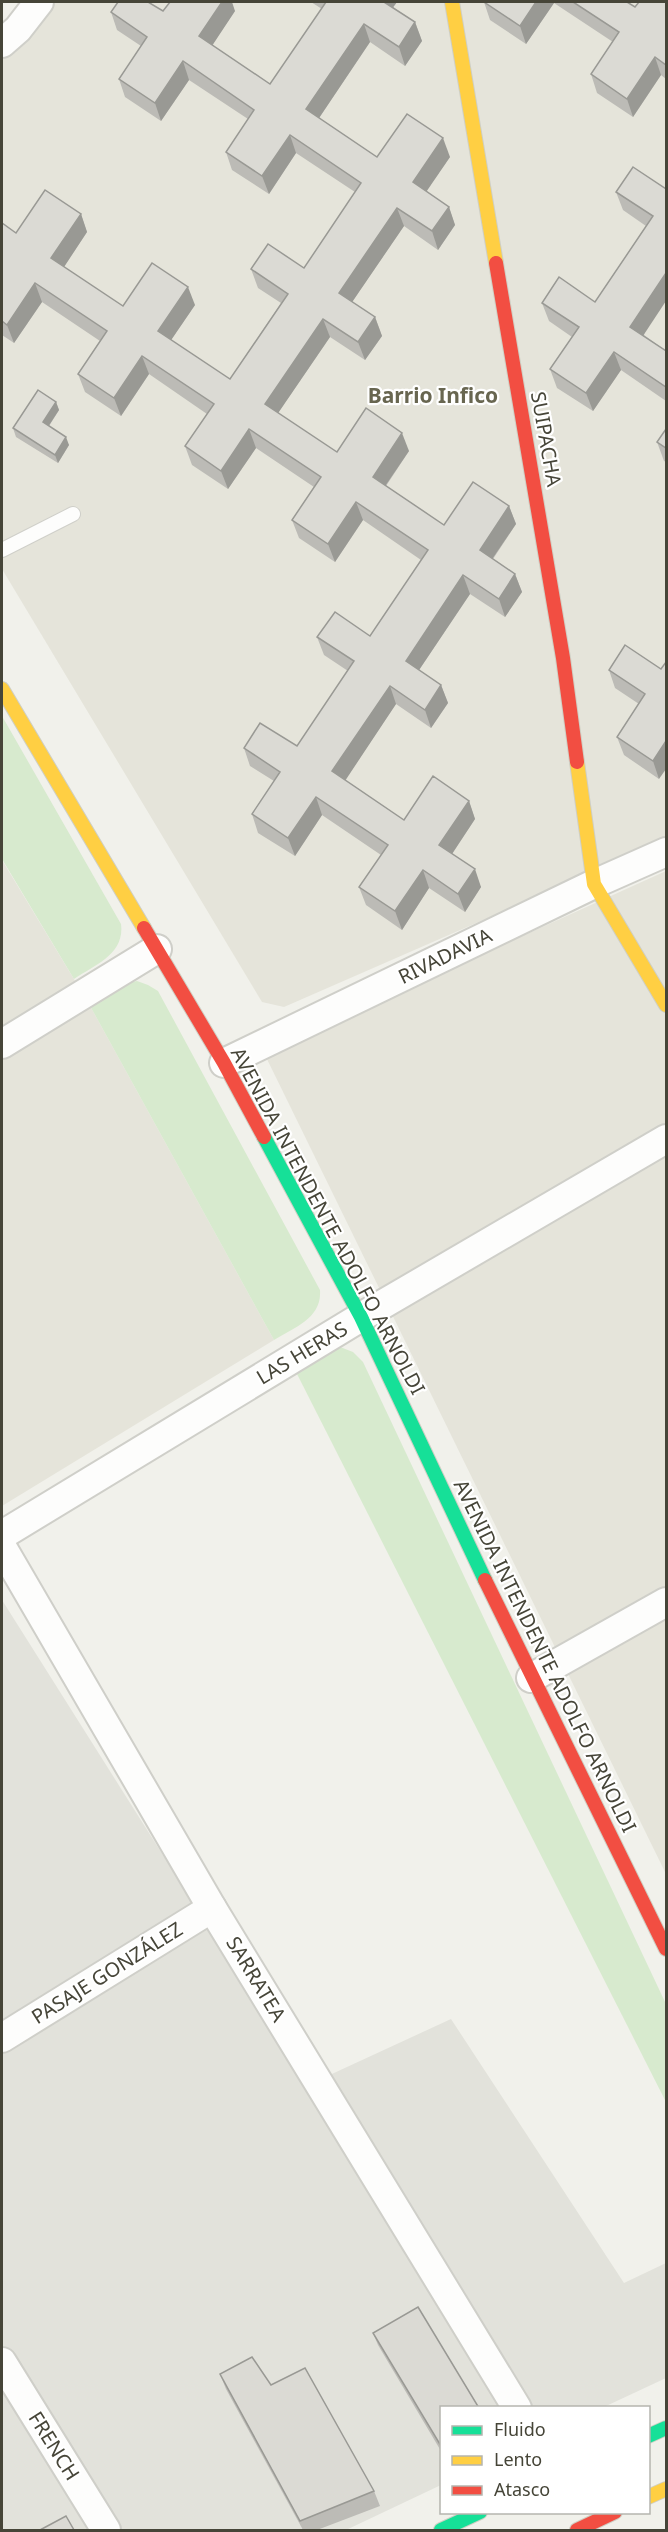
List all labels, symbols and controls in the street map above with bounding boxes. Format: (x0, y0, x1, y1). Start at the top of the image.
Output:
district label: Barrio Infico (368, 381, 498, 409)
street label: SUIPACHA (525, 389, 568, 489)
street label: RIVADAVIA (393, 921, 496, 990)
street label: AVENIDA INTENDENTE ADOLFO ARNOLDI (225, 1042, 432, 1399)
street label: LAS HERAS (251, 1315, 352, 1390)
street label: AVENIDA INTENDENTE ADOLFO ARNOLDI (448, 1475, 643, 1837)
street label: PASAJE GONZÁLEZ (26, 1915, 187, 2030)
street label: SARRATEA (220, 1931, 293, 2027)
street label: FRENCH (23, 2406, 86, 2485)
legend (440, 2406, 650, 2514)
text: Fluido (494, 2417, 546, 2441)
text: Lento (494, 2447, 542, 2471)
text: Atasco (494, 2477, 550, 2501)

